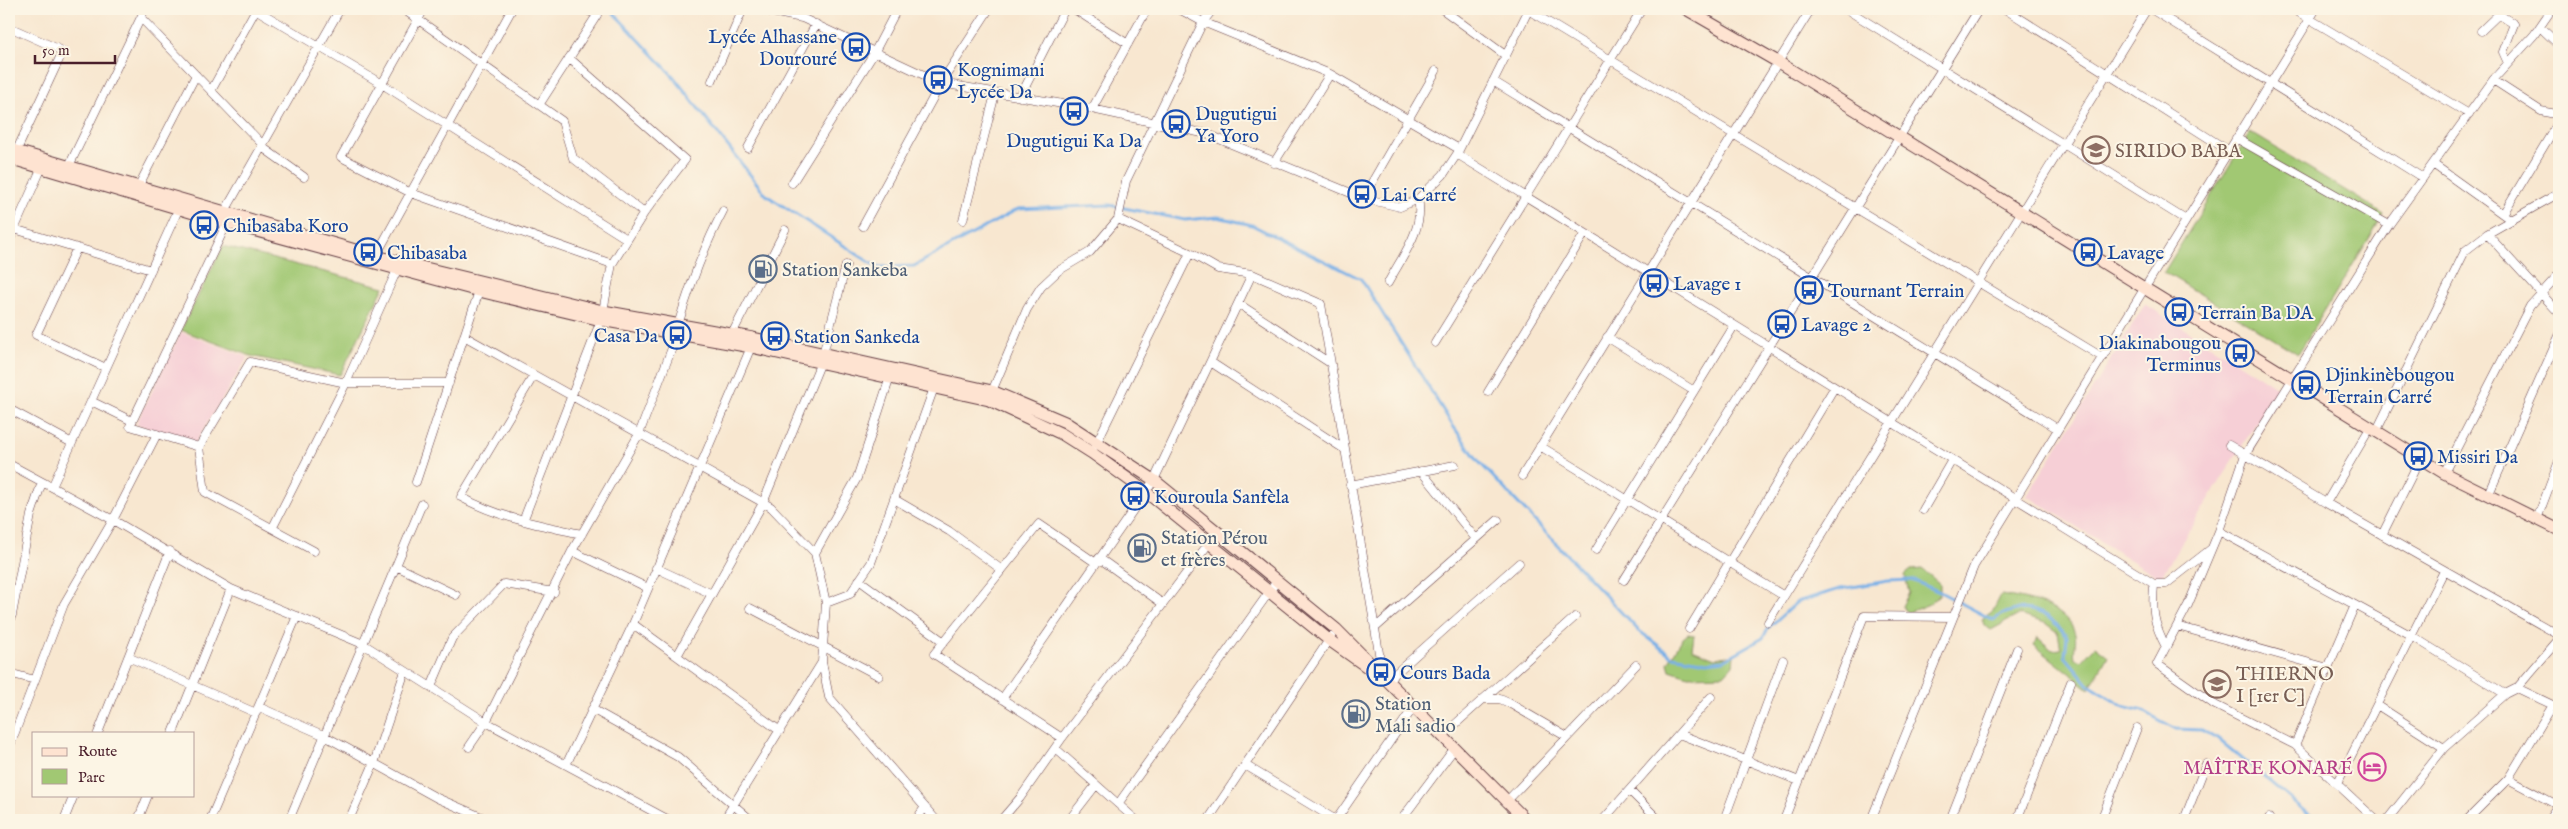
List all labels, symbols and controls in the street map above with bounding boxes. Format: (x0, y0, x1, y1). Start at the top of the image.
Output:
place label: Lycée Alhassane Dourouré (708, 26, 837, 72)
scale bar (35, 32, 115, 64)
bus stop icon: Lycée Alhassane Dourouré (841, 32, 871, 62)
text: 50 m (42, 41, 70, 60)
place label: Kognimani Lycée Da (957, 59, 1045, 105)
bus stop icon: Kognimani Lycée Da (923, 65, 953, 95)
bus stop icon: Dugutigui Ka Da (1059, 96, 1089, 126)
place label: Dugutigui Ya Yoro (1195, 103, 1277, 149)
bus stop icon: Dugutigui Ya Yoro (1161, 109, 1191, 139)
place label: Dugutigui Ka Da (1006, 130, 1143, 154)
school or university icon: SIRIDO BABA (2081, 135, 2111, 165)
place label: SIRIDO BABA (2115, 140, 2243, 164)
bus stop icon: Lai Carré (1347, 179, 1377, 209)
place label: Lai Carré (1381, 184, 1457, 208)
bus stop icon: Chibasaba Koro (189, 210, 219, 240)
place label: Chibasaba Koro (223, 215, 349, 239)
bus stop icon: Chibasaba (353, 237, 383, 267)
bus stop icon: Lavage (2073, 237, 2103, 267)
place label: Chibasaba (387, 242, 468, 266)
place label: Lavage (2107, 242, 2164, 266)
fuel station icon: Station Sankeba (748, 254, 778, 284)
place label: Station Sankeba (782, 259, 908, 283)
bus stop icon: Lavage 1 (1639, 268, 1669, 298)
place label: Lavage 1 (1673, 273, 1741, 297)
bus stop icon: Tournant Terrain (1794, 275, 1824, 305)
place label: Tournant Terrain (1828, 280, 1964, 304)
bus stop icon: Terrain Ba DA (2164, 297, 2194, 327)
place label: Terrain Ba DA (2198, 302, 2314, 326)
bus stop icon: Lavage 2 (1767, 309, 1797, 339)
place label: Lavage 2 (1801, 314, 1871, 338)
bus stop icon: Casa Da (662, 320, 692, 350)
bus stop icon: Station Sankeda (760, 321, 790, 351)
place label: Casa Da (594, 325, 659, 349)
place label: Station Sankeda (794, 326, 920, 350)
place label: Diakinabougou Terminus (2098, 332, 2221, 378)
bus stop icon: Diakinabougou Terminus (2225, 338, 2255, 368)
place label: Djinkinèbougou Terrain Carré (2325, 364, 2455, 410)
bus stop icon: Djinkinèbougou Terrain Carré (2291, 370, 2321, 400)
bus stop icon: Missiri Da (2403, 441, 2433, 471)
place label: Missiri Da (2437, 446, 2519, 470)
bus stop icon: Kouroula Sanfèla (1120, 481, 1150, 511)
place label: Kouroula Sanfèla (1154, 486, 1290, 510)
place label: Station Pérou et frères (1161, 527, 1268, 573)
fuel station icon: Station Pérou et frères (1127, 533, 1157, 563)
bus stop icon: Cours Bada (1366, 657, 1396, 687)
place label: Cours Bada (1400, 662, 1491, 686)
place label: THIERNO I [1er C] (2236, 663, 2334, 709)
school or university icon: THIERNO I [1er C] (2202, 669, 2232, 699)
place label: Station Mali sadio (1375, 693, 1456, 739)
fuel station icon: Station Mali sadio (1341, 699, 1371, 729)
legend (32, 732, 195, 796)
text: Route (78, 742, 117, 761)
hotel icon: MAÎTRE KONARÉ (2357, 752, 2387, 782)
place label: MAÎTRE KONARÉ (2183, 756, 2353, 781)
text: Parc (78, 768, 105, 787)

